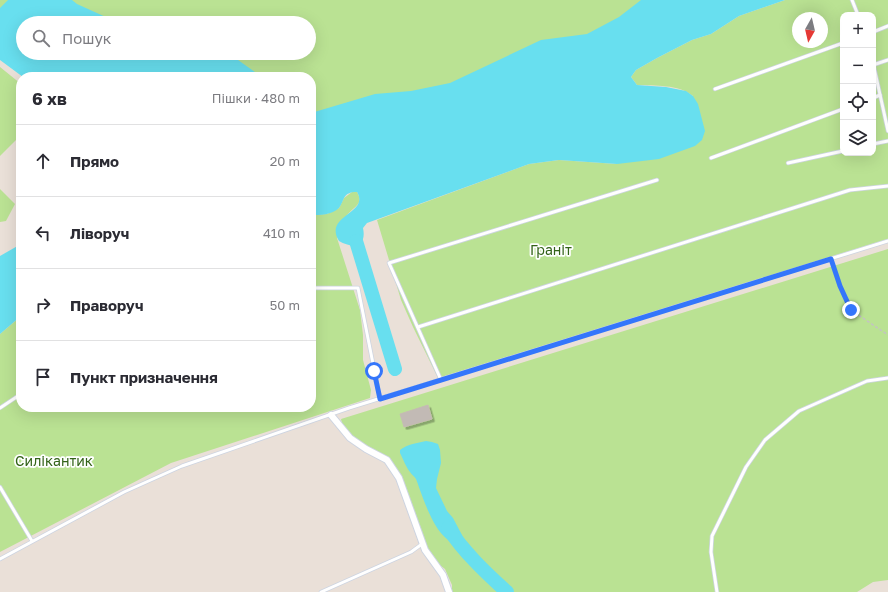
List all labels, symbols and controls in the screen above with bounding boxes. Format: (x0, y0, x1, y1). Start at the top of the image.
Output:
north arrow (792, 12, 828, 48)
map controls (840, 12, 876, 156)
button: + (840, 12, 876, 48)
search box (16, 16, 316, 60)
icon: search (30, 27, 52, 49)
text: Пошук (62, 29, 111, 47)
button: − (840, 48, 876, 84)
button: locate (840, 84, 876, 120)
text: 6 хв (32, 88, 67, 109)
text: Пішки · 480 m (212, 90, 300, 106)
button: layers (840, 120, 876, 156)
icon: ahead (32, 150, 54, 172)
text: Прямо (70, 152, 119, 170)
text: 20 m (270, 153, 300, 169)
icon: left (32, 222, 54, 244)
text: Ліворуч (70, 224, 129, 242)
text: 410 m (263, 225, 300, 241)
park label: Граніт (530, 241, 572, 258)
icon: right (32, 294, 54, 316)
text: Праворуч (70, 296, 144, 314)
text: 50 m (270, 297, 300, 313)
route end (842, 301, 860, 319)
route start (365, 362, 383, 380)
icon: arrive (32, 366, 54, 388)
text: Пункт призначення (70, 368, 218, 386)
park label: Силікантик (15, 452, 93, 469)

